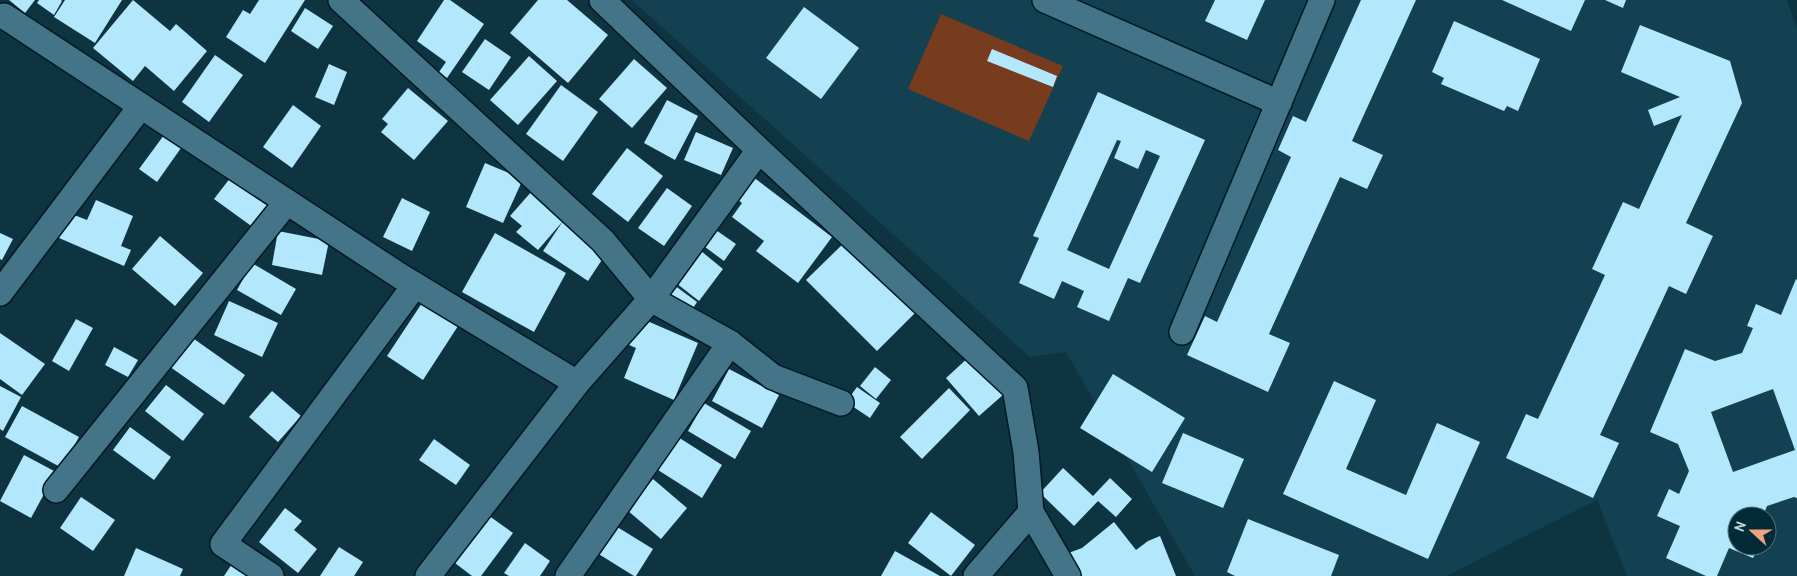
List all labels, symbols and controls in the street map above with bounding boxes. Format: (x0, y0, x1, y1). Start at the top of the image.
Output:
north arrow (1727, 506, 1777, 556)
text: N (1730, 519, 1750, 534)

